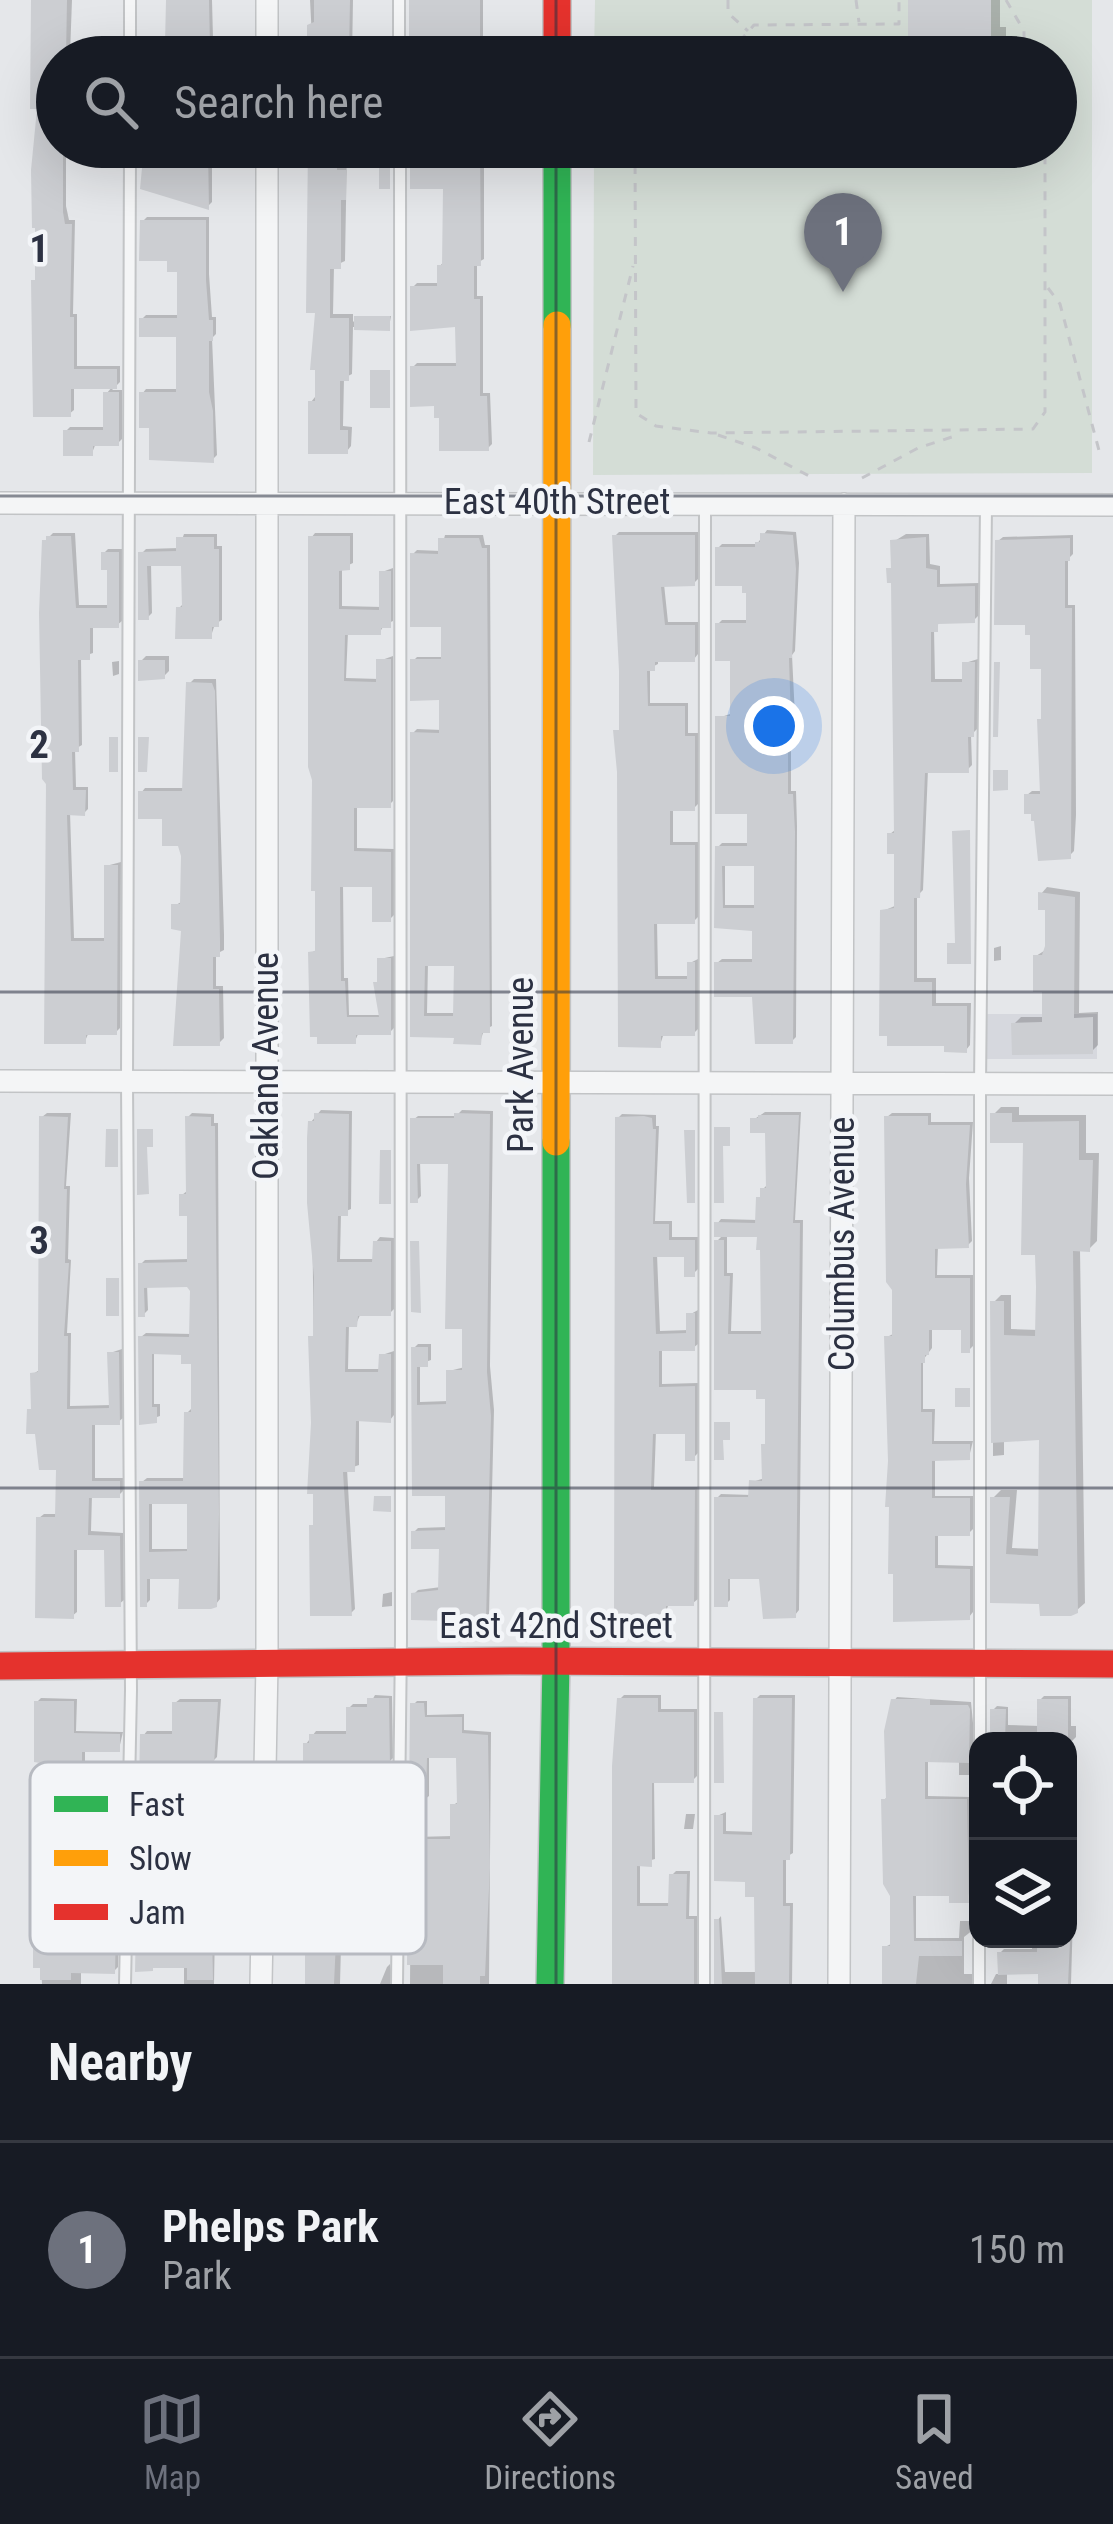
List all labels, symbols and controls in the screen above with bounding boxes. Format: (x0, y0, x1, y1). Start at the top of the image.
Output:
search box (36, 36, 1077, 168)
icon: search (78, 69, 144, 135)
text: Search here (174, 76, 383, 129)
pin: 1 (804, 193, 882, 292)
text: 1 (29, 226, 49, 272)
street label: East 40th Street (444, 481, 670, 523)
your location (744, 696, 804, 756)
text: 2 (29, 722, 49, 768)
street label: Oakland Avenue (245, 952, 287, 1180)
street label: Park Avenue (500, 977, 542, 1153)
street label: Columbus Avenue (821, 1117, 863, 1371)
text: 3 (29, 1218, 49, 1264)
street label: East 42nd Street (439, 1605, 673, 1647)
map controls (969, 1732, 1077, 1948)
button: locate (969, 1732, 1077, 1840)
legend (30, 1762, 426, 1954)
text: Fast (129, 1785, 185, 1824)
text: Slow (129, 1839, 192, 1878)
button: layers (969, 1840, 1077, 1948)
text: Jam (129, 1893, 186, 1932)
text: Nearby (48, 2033, 192, 2092)
text: Phelps Park (162, 2200, 379, 2253)
text: 1 (77, 2227, 97, 2273)
text: 150 m (969, 2227, 1065, 2273)
text: Park (162, 2253, 232, 2299)
tab: Map (139, 2386, 205, 2497)
tab: Directions (484, 2386, 616, 2497)
tab: Saved (895, 2386, 974, 2497)

